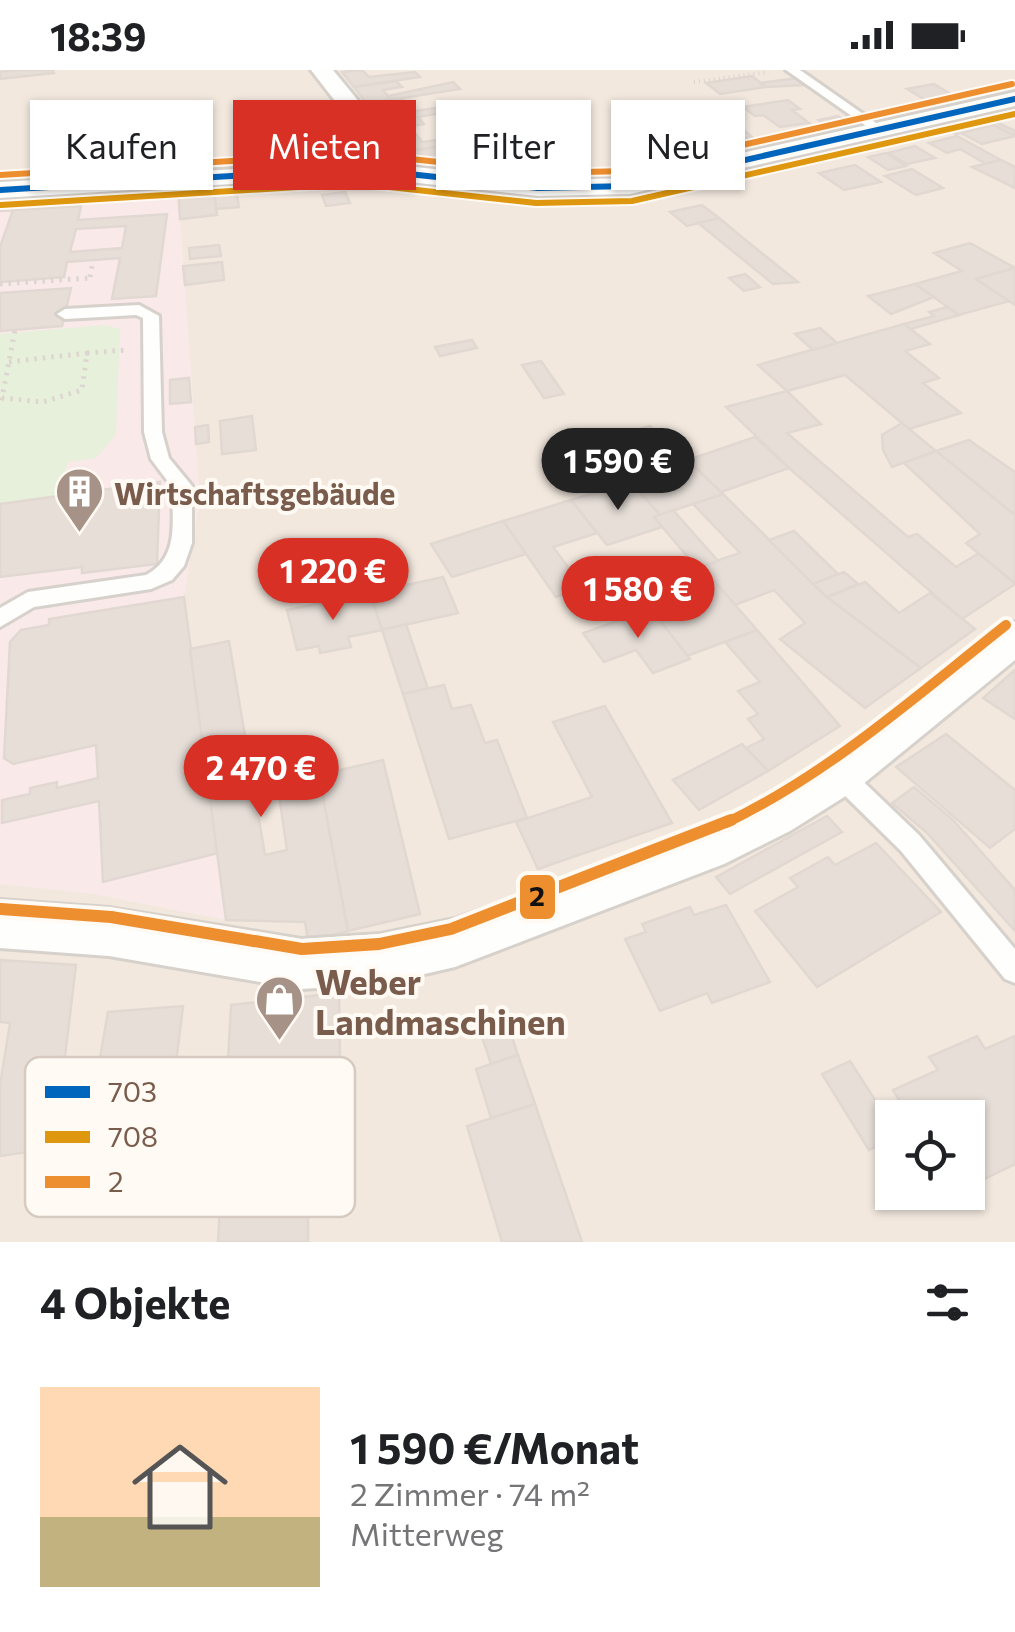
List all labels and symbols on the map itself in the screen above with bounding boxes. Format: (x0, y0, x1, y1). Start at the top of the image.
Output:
pin: 1 590 € (526, 428, 710, 513)
building icon: Wirtschaftsgebäude (53, 466, 105, 534)
place label: Wirtschaftsgebäude (114, 474, 395, 511)
pin: 1 220 € (241, 538, 425, 623)
pin: 1 580 € (546, 556, 730, 641)
pin: 2 470 € (169, 735, 353, 820)
line badge: 2 (518, 873, 557, 921)
text: 2 (529, 878, 545, 912)
place label: Weber Landmaschinen (315, 959, 566, 1042)
shop icon: Weber Landmaschinen (254, 974, 306, 1042)
legend (25, 1057, 355, 1217)
text: 703 (108, 1074, 157, 1108)
text: 708 (108, 1119, 158, 1153)
text: 2 (108, 1164, 124, 1198)

